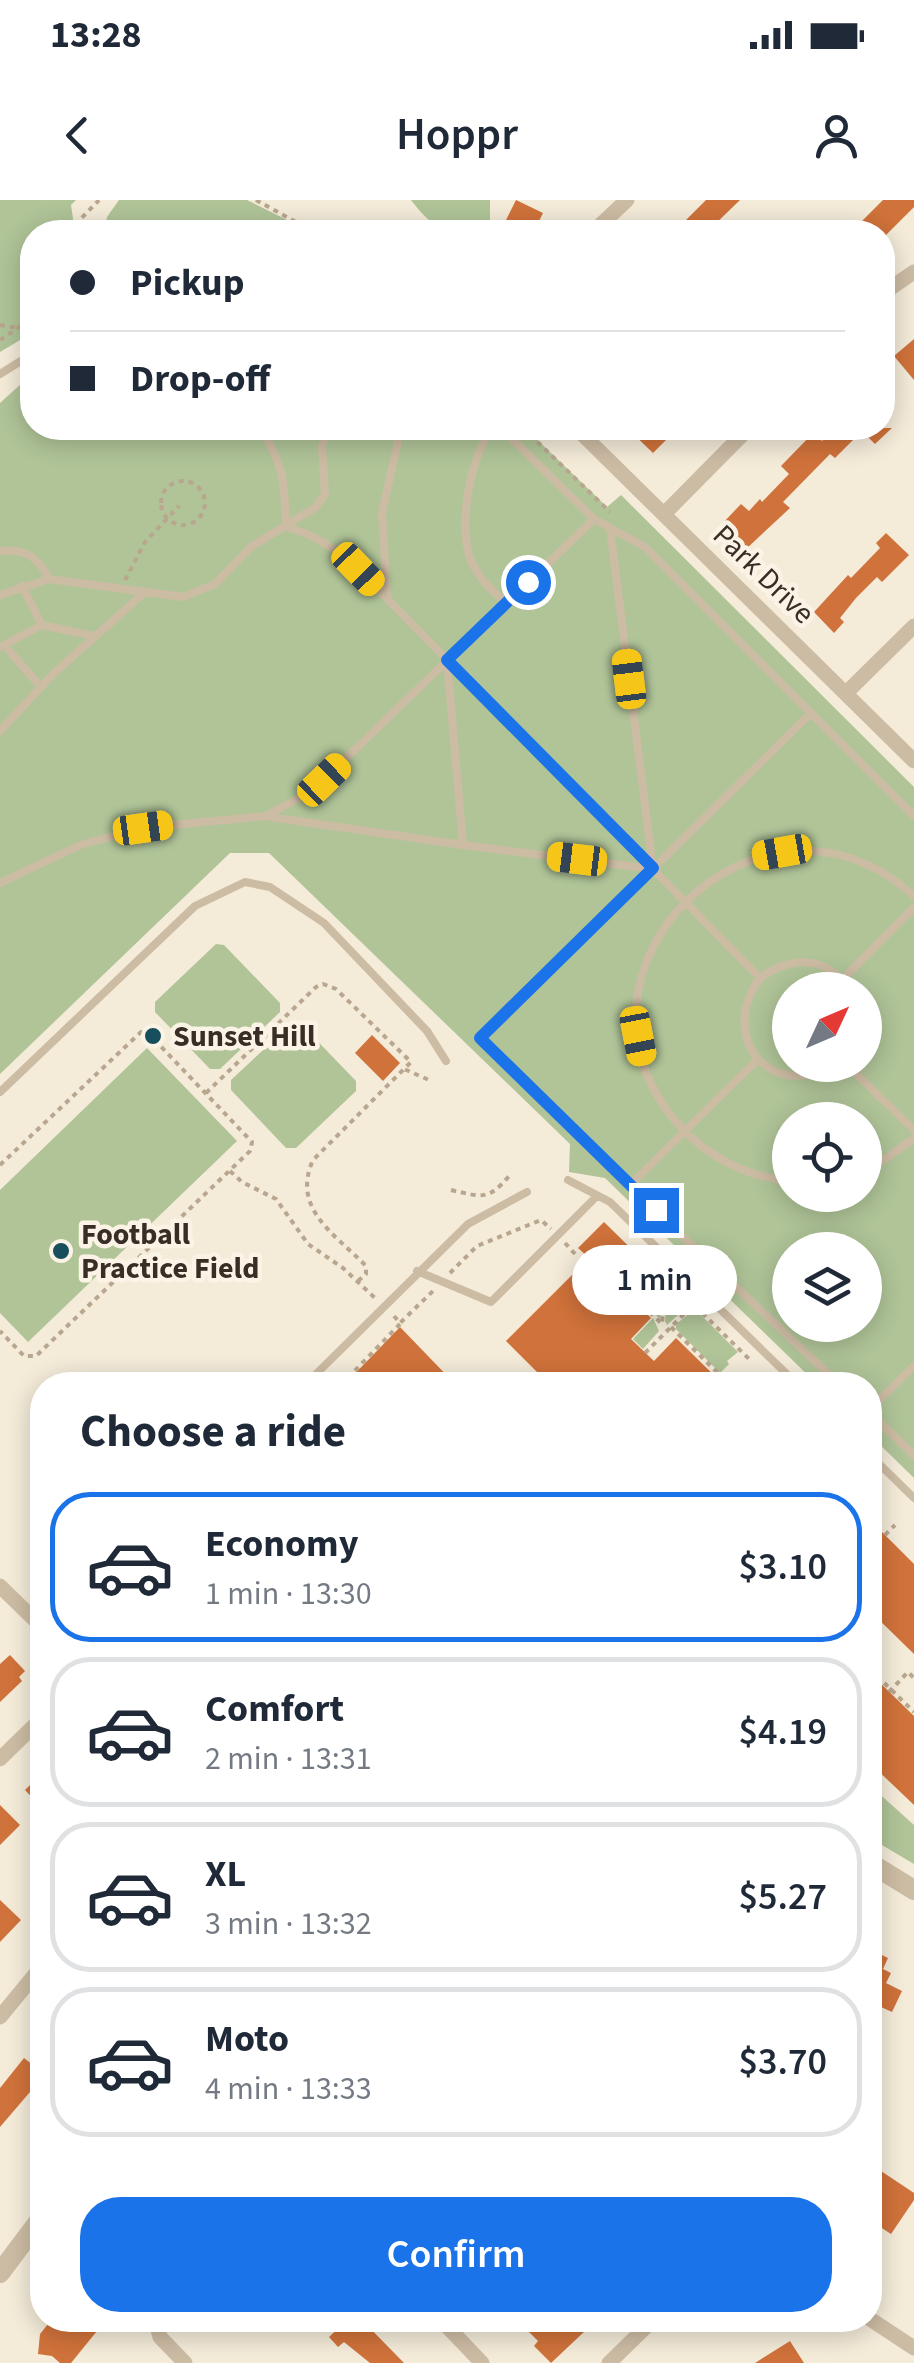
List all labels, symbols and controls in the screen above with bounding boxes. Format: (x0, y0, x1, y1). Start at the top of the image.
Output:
text: 13:28 (50, 8, 142, 62)
text: Hoppr (396, 103, 518, 167)
icon: back (50, 108, 105, 163)
icon: person (809, 108, 864, 163)
text: Pickup (130, 256, 244, 310)
text: Drop-off (130, 352, 270, 406)
street label: Park Drive (703, 515, 824, 634)
car (326, 537, 390, 601)
route start (506, 560, 551, 605)
car (610, 647, 648, 711)
car (292, 748, 356, 812)
car (111, 809, 175, 847)
car (750, 832, 814, 872)
car (545, 840, 609, 878)
north arrow (772, 972, 882, 1082)
map controls (772, 972, 882, 1342)
car (618, 1004, 658, 1068)
place label: Sunset Hill (173, 1015, 316, 1058)
marker: Sunset Hill (142, 1025, 164, 1047)
button: locate (772, 1102, 882, 1212)
route end (634, 1188, 679, 1233)
place label: Football Practice Field (81, 1213, 259, 1290)
button: layers (772, 1232, 882, 1342)
marker: Football Practice Field (50, 1240, 72, 1262)
callout: 1 min (574, 1245, 738, 1315)
text: 1 min (616, 1257, 693, 1303)
text: Choose a ride (80, 1400, 346, 1464)
text: Economy (205, 1517, 358, 1571)
icon: car (85, 1522, 175, 1612)
text: $3.10 (739, 1540, 827, 1594)
text: 1 min · 13:30 (205, 1571, 372, 1617)
text: Comfort (205, 1682, 344, 1736)
icon: car (85, 1687, 175, 1777)
text: $4.19 (739, 1705, 827, 1759)
text: 2 min · 13:31 (205, 1736, 372, 1782)
text: XL (205, 1847, 246, 1901)
icon: car (85, 1852, 175, 1942)
text: $5.27 (739, 1870, 827, 1924)
text: 3 min · 13:32 (205, 1901, 372, 1947)
text: Moto (205, 2012, 289, 2066)
icon: car (85, 2017, 175, 2107)
text: $3.70 (739, 2035, 827, 2089)
text: 4 min · 13:33 (205, 2066, 372, 2112)
button: Confirm (80, 2197, 832, 2312)

